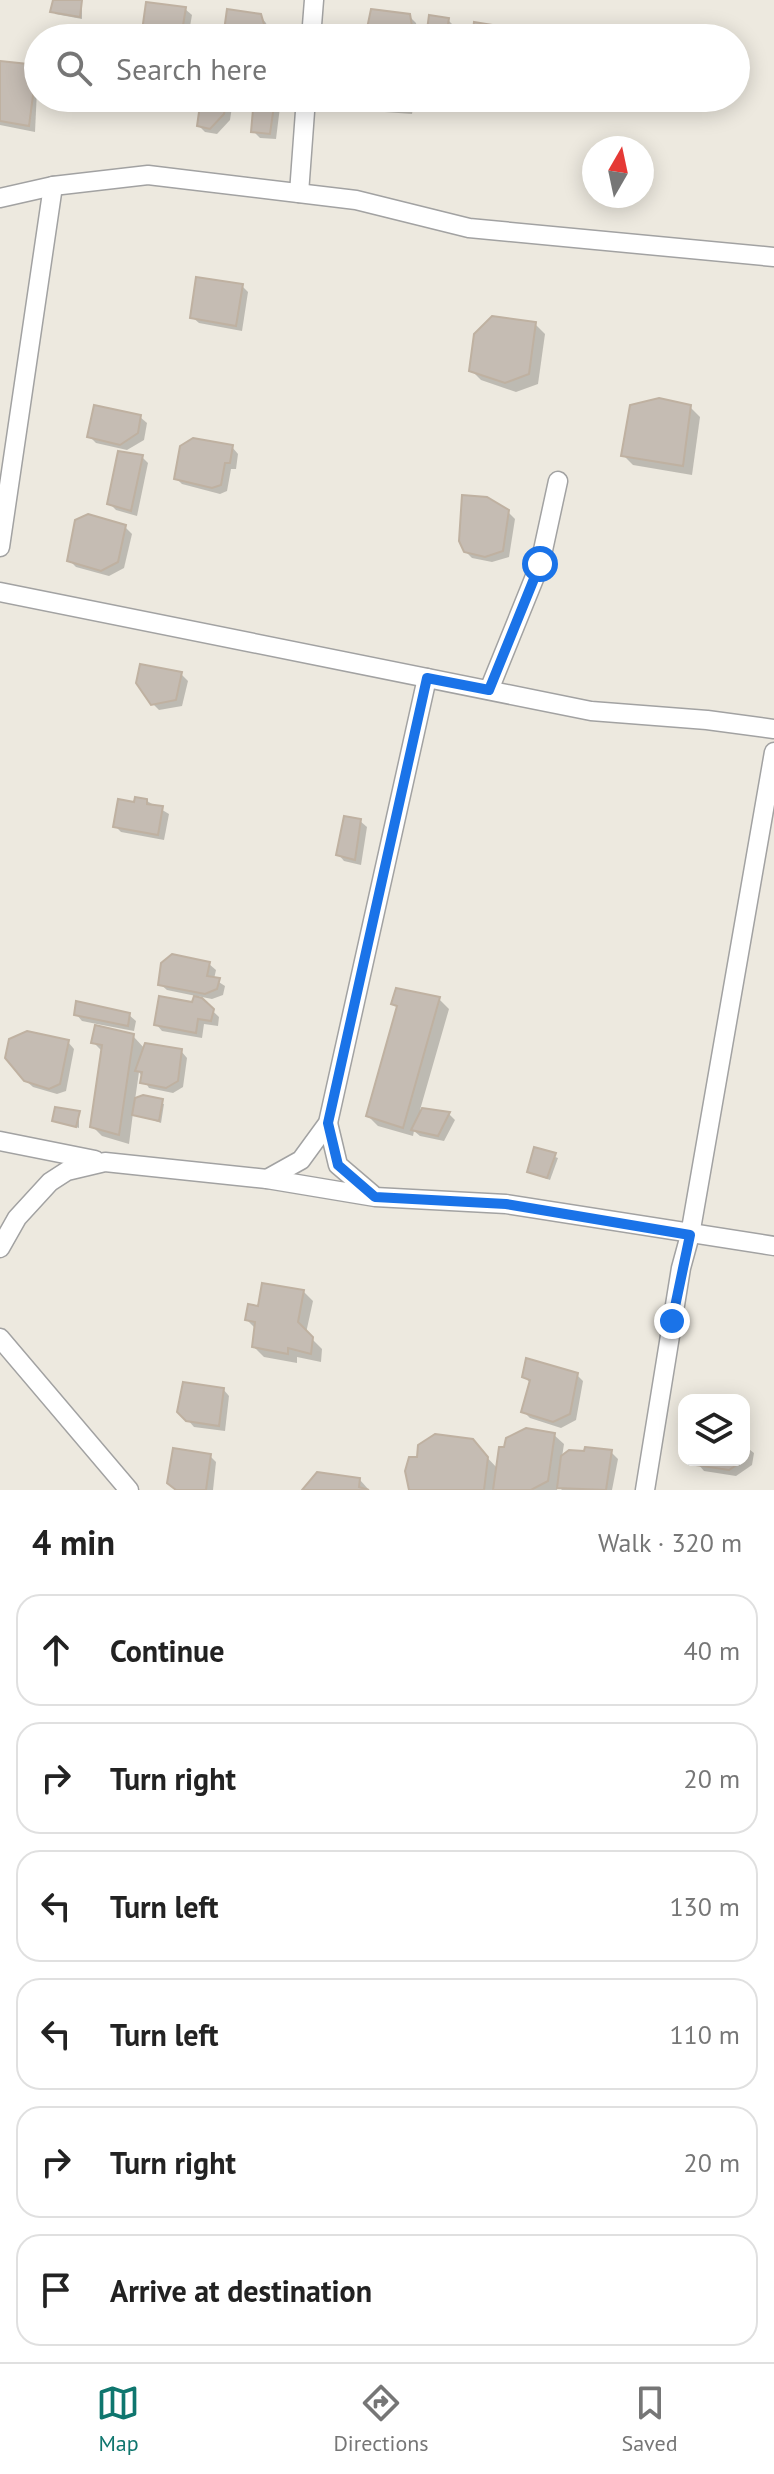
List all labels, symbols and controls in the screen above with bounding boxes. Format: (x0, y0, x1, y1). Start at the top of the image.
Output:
search box (24, 24, 750, 112)
icon: search (52, 46, 96, 90)
text: Search here (116, 49, 267, 88)
north arrow (582, 136, 654, 208)
route start (522, 546, 558, 582)
route end (654, 1303, 690, 1339)
map controls (678, 1394, 750, 1466)
button: layers (678, 1394, 750, 1466)
text: 4 min (32, 1520, 115, 1564)
text: Walk · 320 m (598, 1526, 742, 1559)
icon: ahead (34, 1628, 78, 1672)
text: Continue (110, 1631, 224, 1670)
text: 40 m (684, 1634, 740, 1667)
icon: right (34, 1756, 78, 1800)
text: Turn right (110, 1759, 236, 1798)
text: 20 m (684, 1762, 740, 1795)
icon: left (34, 1884, 78, 1928)
text: Turn left (110, 1887, 218, 1926)
text: 130 m (669, 1890, 740, 1923)
icon: left (34, 2012, 78, 2056)
text: Turn left (110, 2015, 218, 2054)
text: 110 m (669, 2018, 740, 2051)
icon: right (34, 2140, 78, 2184)
text: Turn right (110, 2143, 236, 2182)
text: 20 m (684, 2146, 740, 2179)
icon: arrive (34, 2268, 78, 2312)
text: Arrive at destination (110, 2271, 372, 2310)
tab: Map (96, 2381, 140, 2457)
tab: Directions (333, 2381, 429, 2457)
tab: Saved (622, 2381, 677, 2457)

